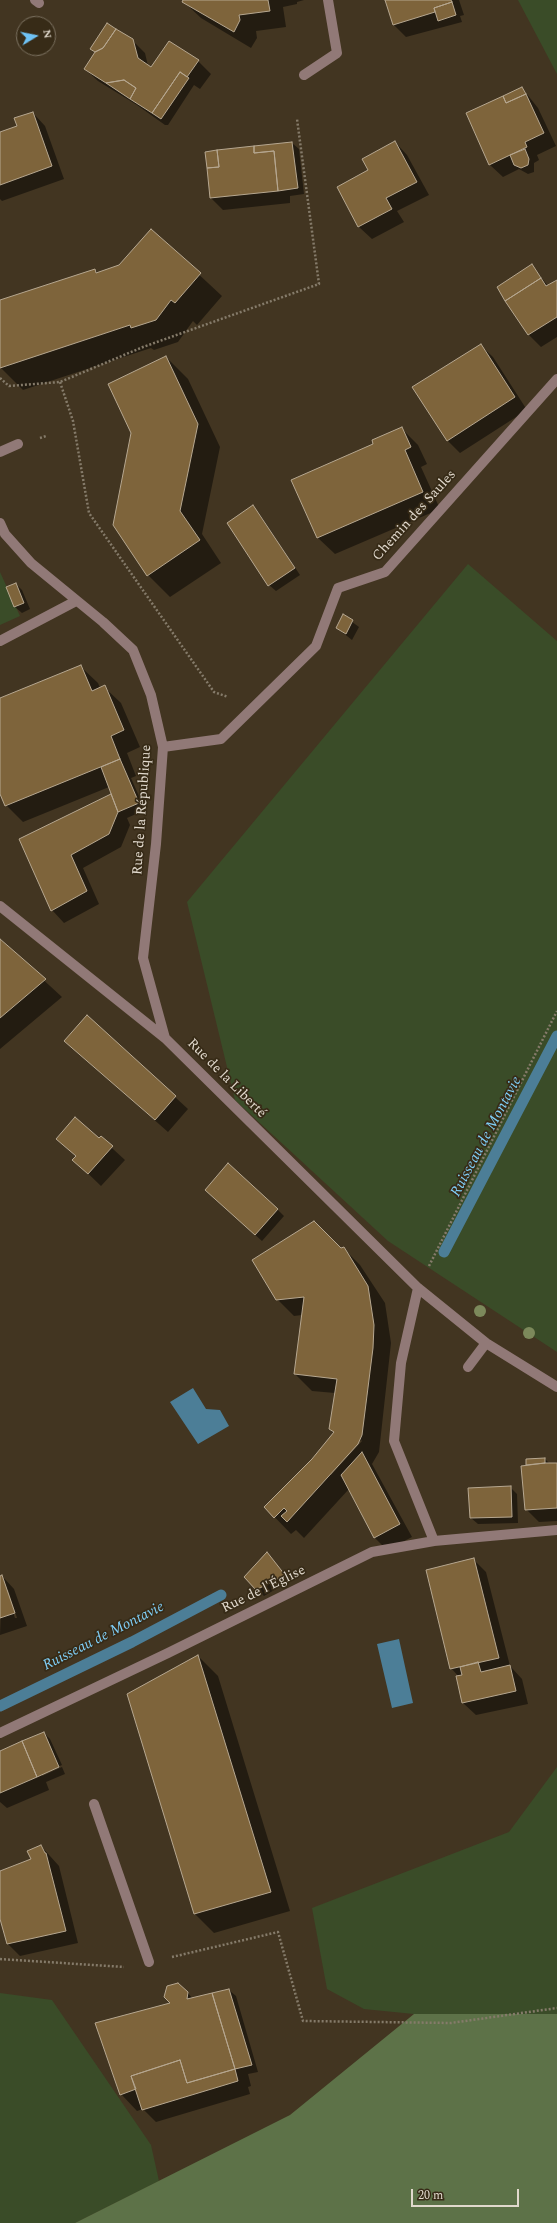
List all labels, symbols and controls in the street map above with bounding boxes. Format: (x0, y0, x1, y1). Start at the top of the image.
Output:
north arrow (16, 16, 56, 56)
text: N (38, 28, 56, 40)
street label: Chemin des Saules (370, 467, 460, 565)
street label: Rue de la République (130, 744, 156, 876)
street label: Rue de la Liberté (183, 1036, 269, 1122)
water label: Ruisseau de Montavie (448, 1074, 526, 1200)
street label: Rue de l'Église (219, 1562, 309, 1618)
water label: Ruisseau de Montavie (40, 1599, 168, 1675)
scale bar (413, 2181, 521, 2207)
text: 20 m (418, 2186, 443, 2205)

